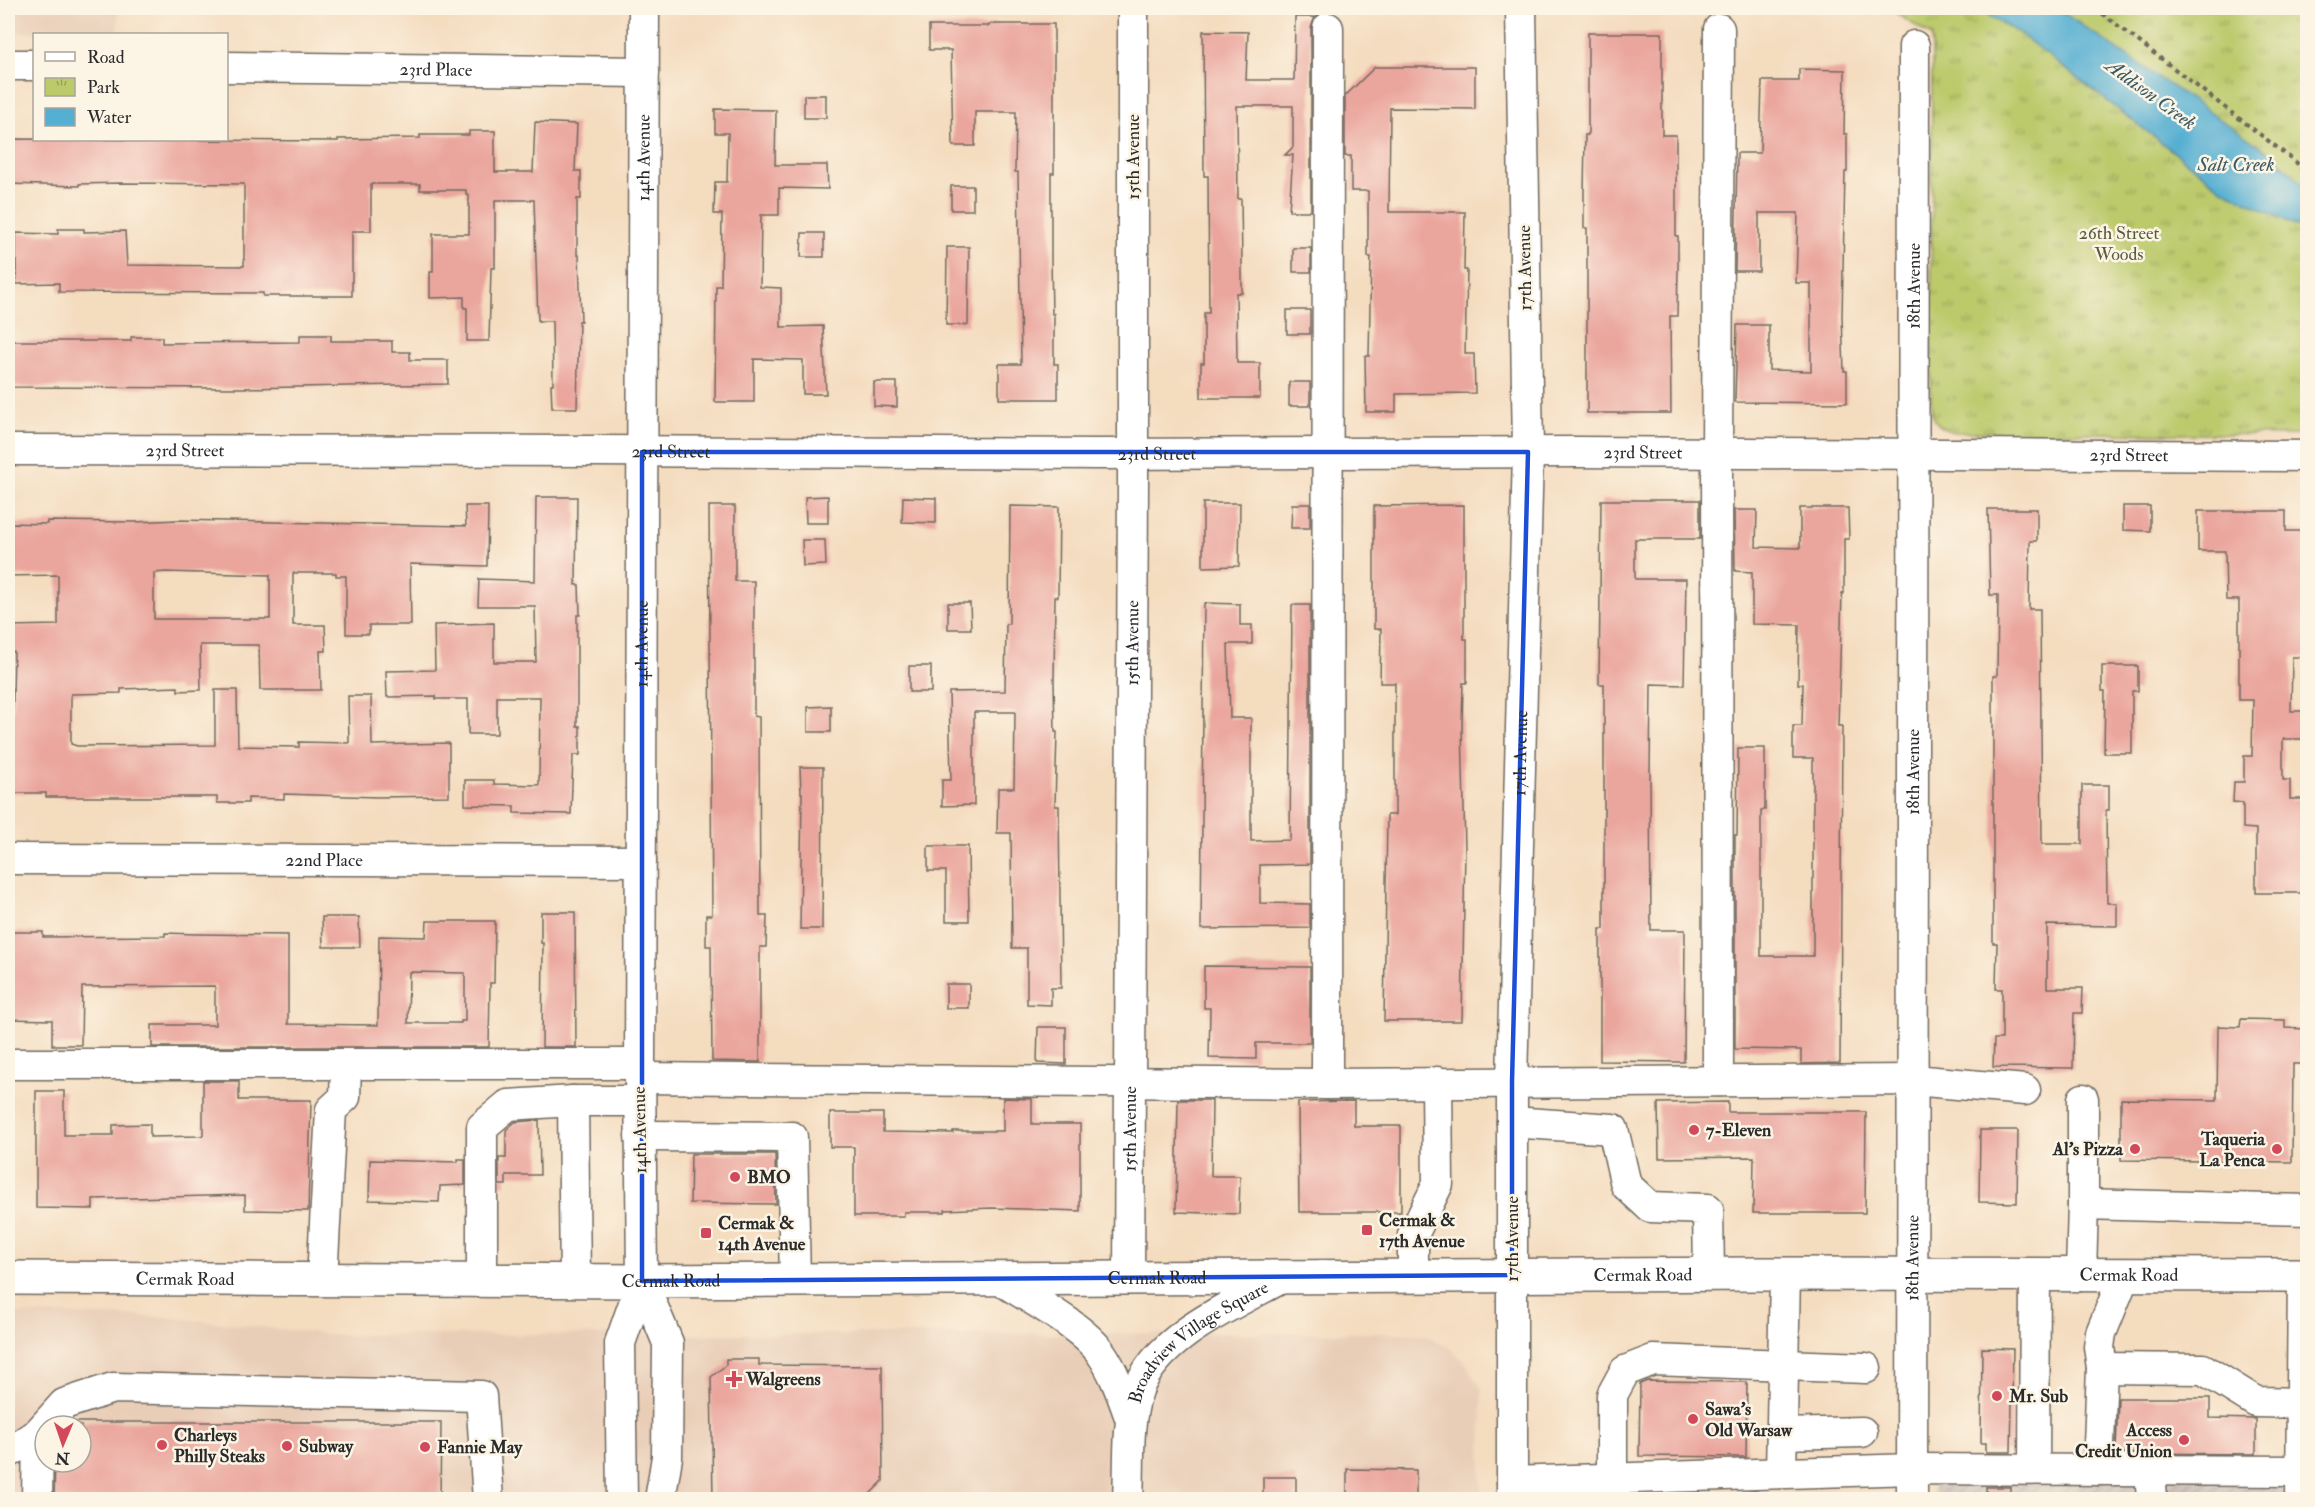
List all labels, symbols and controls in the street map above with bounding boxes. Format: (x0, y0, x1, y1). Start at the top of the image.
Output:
legend (33, 33, 228, 141)
text: Road (87, 46, 125, 69)
water label: Addison Creek (2099, 52, 2201, 135)
street label: 23rd Place (400, 58, 473, 81)
text: Park (87, 76, 120, 99)
text: Water (86, 106, 131, 129)
street label: 14th Avenue (632, 114, 655, 202)
street label: 15th Avenue (1122, 114, 1145, 200)
water label: Salt Creek (2197, 152, 2274, 177)
park label: 26th Street Woods (2079, 222, 2159, 266)
street label: 17th Avenue (1513, 224, 1537, 311)
street label: 18th Avenue (1902, 242, 1925, 329)
street label: 23rd Street (146, 439, 225, 462)
street label: 23rd Street (632, 440, 711, 463)
street label: 23rd Street (1604, 441, 1683, 464)
street label: 23rd Street (1118, 442, 1197, 465)
street label: 23rd Street (2090, 443, 2169, 467)
street label: 14th Avenue (630, 600, 653, 688)
street label: 15th Avenue (1120, 600, 1144, 686)
street label: 17th Avenue (1508, 709, 1533, 796)
street label: 18th Avenue (1901, 728, 1925, 815)
street label: 22nd Place (285, 848, 363, 872)
street label: 14th Avenue (628, 1086, 652, 1174)
street label: 15th Avenue (1118, 1086, 1141, 1172)
place label: 7-Eleven (1706, 1119, 1772, 1142)
marker: 7-Eleven (1687, 1123, 1701, 1137)
place label: Taqueria La Penca (2199, 1128, 2266, 1172)
place label: Al's Pizza (2052, 1138, 2124, 1161)
marker: Al's Pizza (2128, 1142, 2142, 1156)
marker: Taqueria La Penca (2270, 1142, 2284, 1156)
place label: BMO (747, 1166, 791, 1189)
marker: BMO (728, 1170, 742, 1184)
street label: 17th Avenue (1501, 1196, 1524, 1282)
place label: Cermak & 17th Avenue (1379, 1209, 1465, 1253)
place label: Cermak & 14th Avenue (718, 1212, 806, 1256)
street label: 18th Avenue (1901, 1214, 1924, 1301)
marker: Cermak & 17th Avenue (1360, 1223, 1374, 1237)
marker: Cermak & 14th Avenue (699, 1226, 713, 1240)
street label: Cermak Road (1593, 1263, 1693, 1287)
street label: Cermak Road (2080, 1263, 2179, 1286)
street label: Cermak Road (1107, 1266, 1207, 1290)
street label: Cermak Road (136, 1267, 235, 1291)
street label: Cermak Road (622, 1269, 721, 1293)
street label: Broadview Village Square (1123, 1275, 1273, 1406)
place label: Walgreens (745, 1368, 821, 1391)
marker: Walgreens (727, 1372, 741, 1386)
place label: Mr. Sub (2008, 1385, 2068, 1408)
marker: Mr. Sub (1990, 1389, 2004, 1403)
place label: Sawa's Old Warsaw (1705, 1398, 1793, 1442)
marker: Sawa's Old Warsaw (1686, 1412, 1700, 1426)
north arrow (33, 1414, 93, 1474)
place label: Access Credit Union (2075, 1419, 2173, 1463)
place label: Charleys Philly Steaks (174, 1424, 265, 1468)
marker: Access Credit Union (2177, 1433, 2191, 1447)
place label: Subway (299, 1435, 354, 1458)
place label: Fannie May (437, 1436, 523, 1459)
marker: Charleys Philly Steaks (155, 1438, 169, 1452)
marker: Subway (280, 1439, 294, 1453)
marker: Fannie May (418, 1440, 432, 1454)
text: N (54, 1448, 71, 1468)

